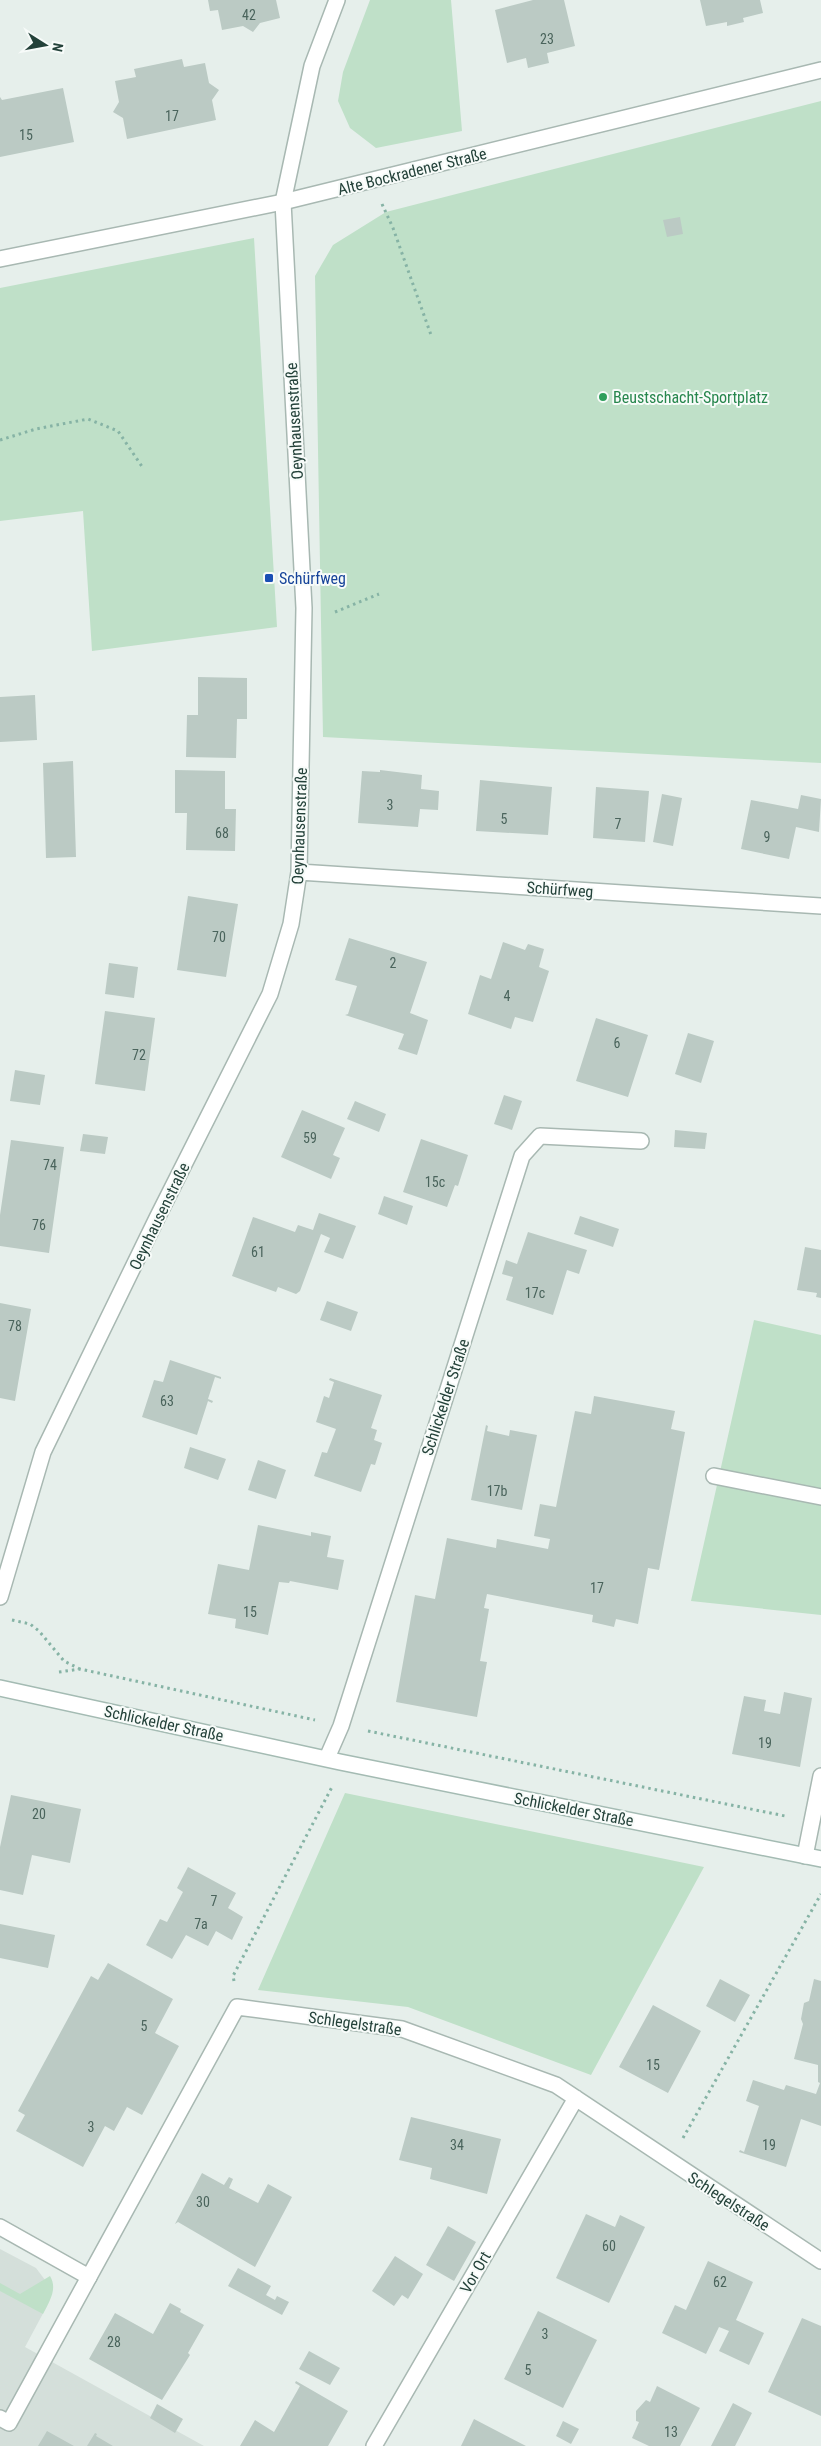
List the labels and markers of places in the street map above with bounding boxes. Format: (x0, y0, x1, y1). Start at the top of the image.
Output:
place label: Beustschacht-Sportplatz (613, 388, 768, 407)
marker: Beustschacht-Sportplatz (597, 391, 609, 403)
place label: Schürfweg (279, 569, 346, 588)
marker: Schürfweg (263, 572, 275, 584)

